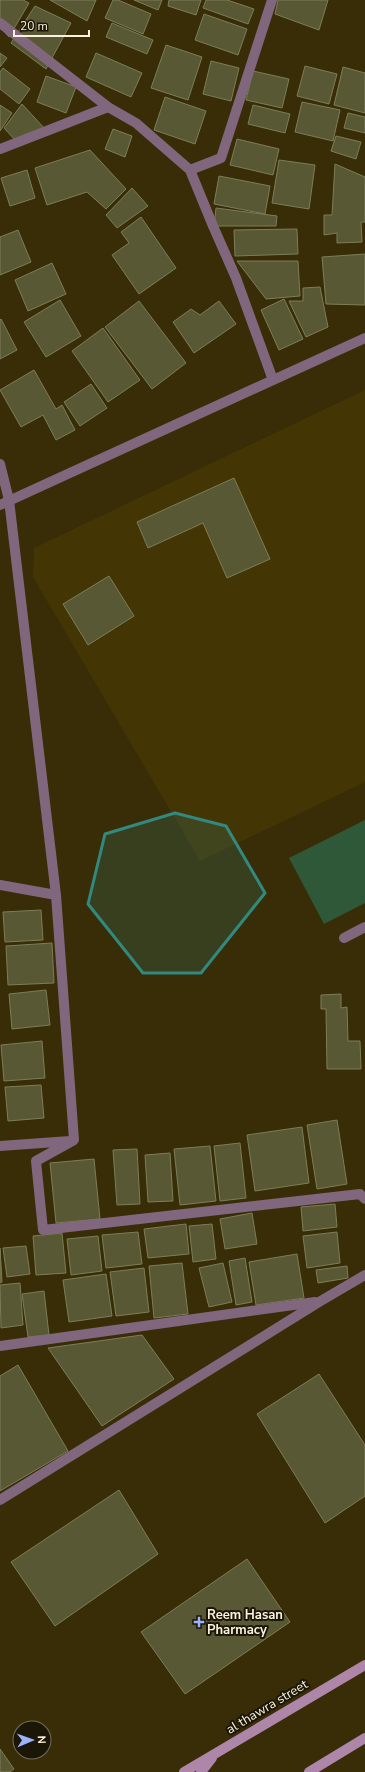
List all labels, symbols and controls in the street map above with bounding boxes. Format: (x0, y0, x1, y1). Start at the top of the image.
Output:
scale bar (14, 12, 89, 38)
text: 20 m (20, 18, 48, 34)
place label: Reem Hasan Pharmacy (207, 1606, 283, 1639)
marker: Reem Hasan Pharmacy (194, 1617, 204, 1627)
street label: al thawra street (223, 1675, 312, 1738)
north arrow (12, 1720, 52, 1760)
text: N (34, 1735, 49, 1744)

